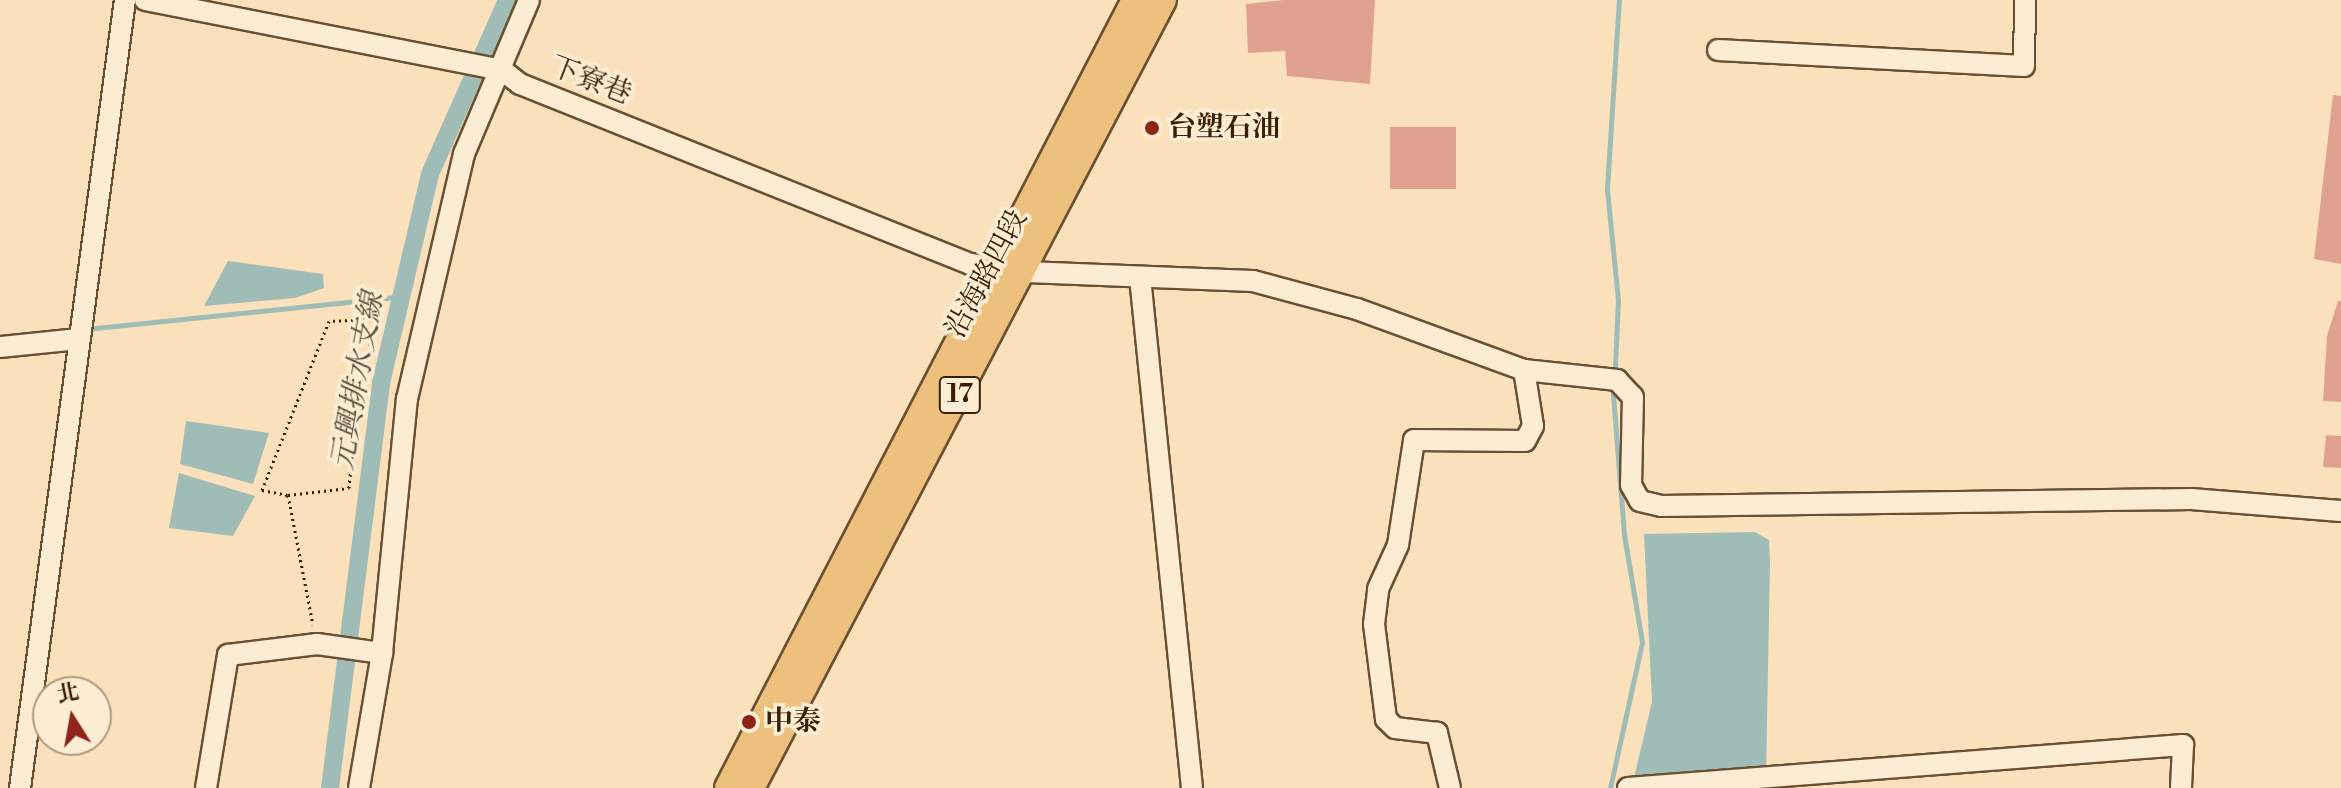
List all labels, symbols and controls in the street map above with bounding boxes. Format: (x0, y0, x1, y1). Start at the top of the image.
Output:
street label: 下寮巷 (546, 50, 636, 112)
place label: 台塑石油 (1168, 111, 1280, 145)
marker: 台塑石油 (1143, 119, 1161, 137)
street label: 沿海路四段 (939, 204, 1035, 344)
water label: 元興排水支線 (325, 289, 391, 473)
road number: 17 (938, 373, 982, 417)
north arrow (32, 676, 112, 756)
text: 北 (54, 679, 81, 709)
place label: 中泰 (765, 705, 821, 739)
marker: 中泰 (740, 713, 758, 731)

